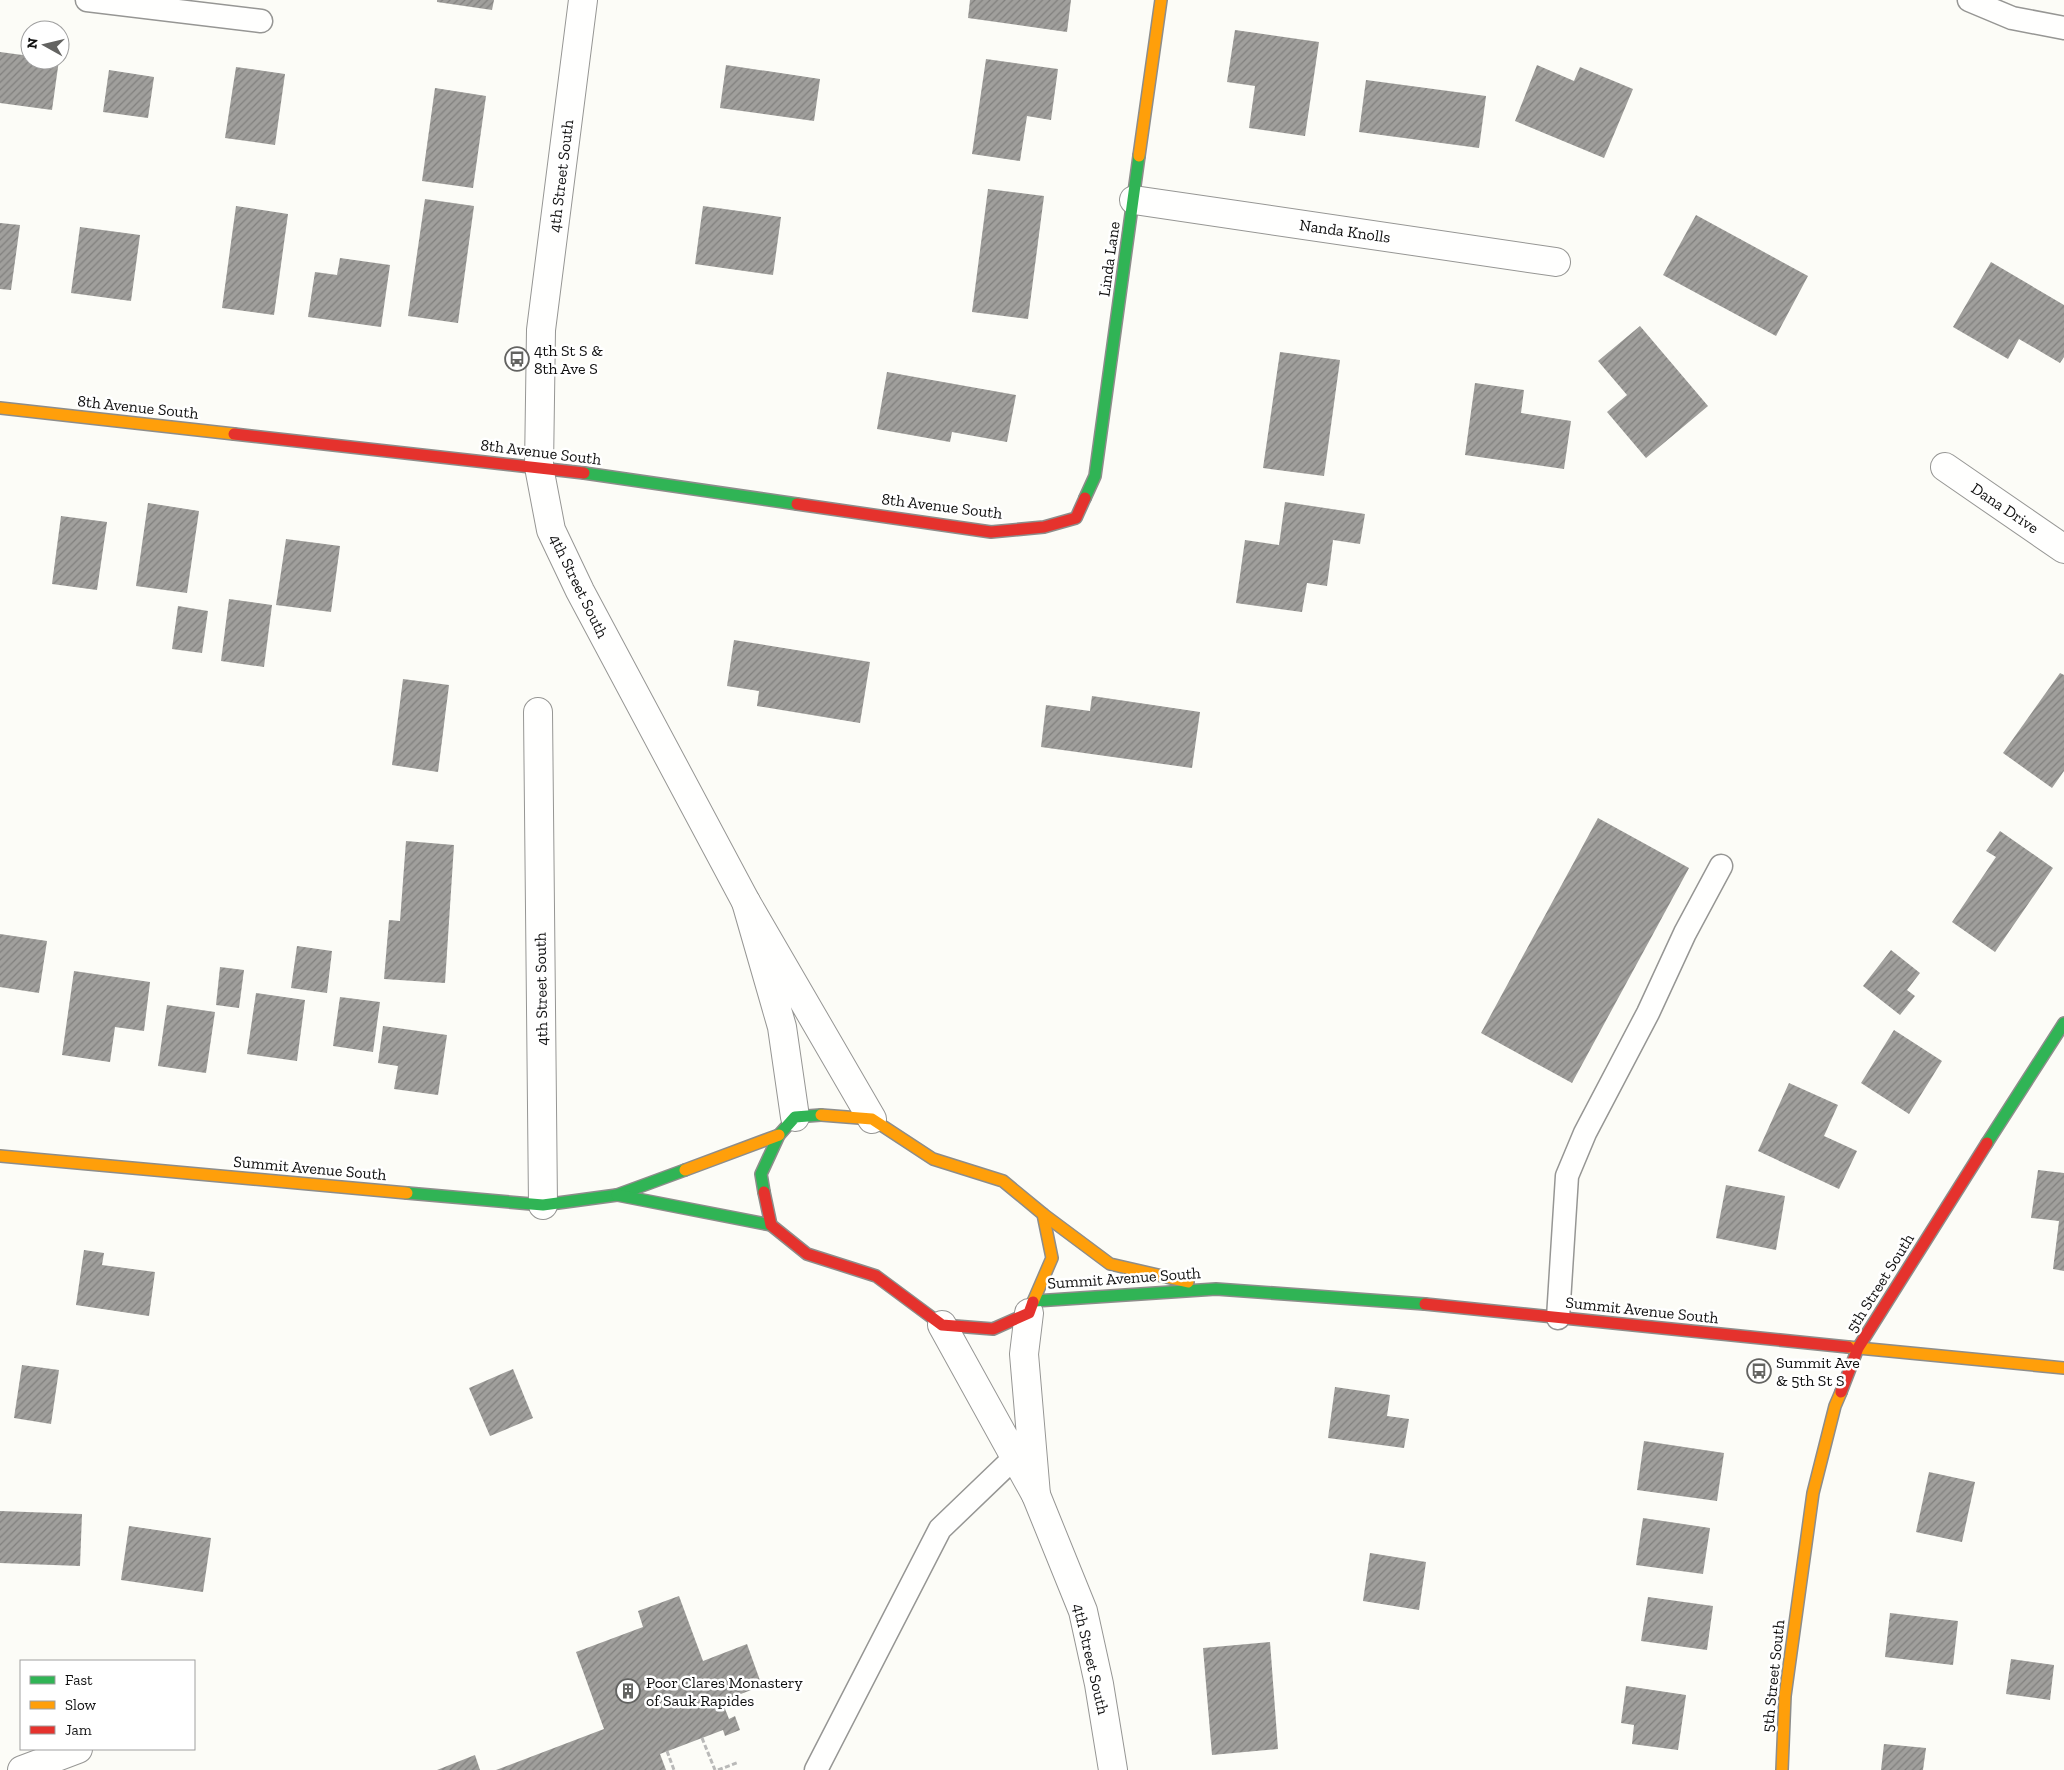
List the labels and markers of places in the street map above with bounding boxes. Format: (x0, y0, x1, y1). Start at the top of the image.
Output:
place label: 4th St S & 8th Ave S (534, 341, 603, 378)
bus stop icon: 4th St S & 8th Ave S (504, 346, 530, 372)
place label: Summit Ave & 5th St S (1776, 1353, 1860, 1390)
bus stop icon: Summit Ave & 5th St S (1746, 1358, 1772, 1384)
place label: Poor Clares Monastery of Sauk Rapides (646, 1673, 804, 1710)
building icon: Poor Clares Monastery of Sauk Rapides (615, 1678, 641, 1704)

